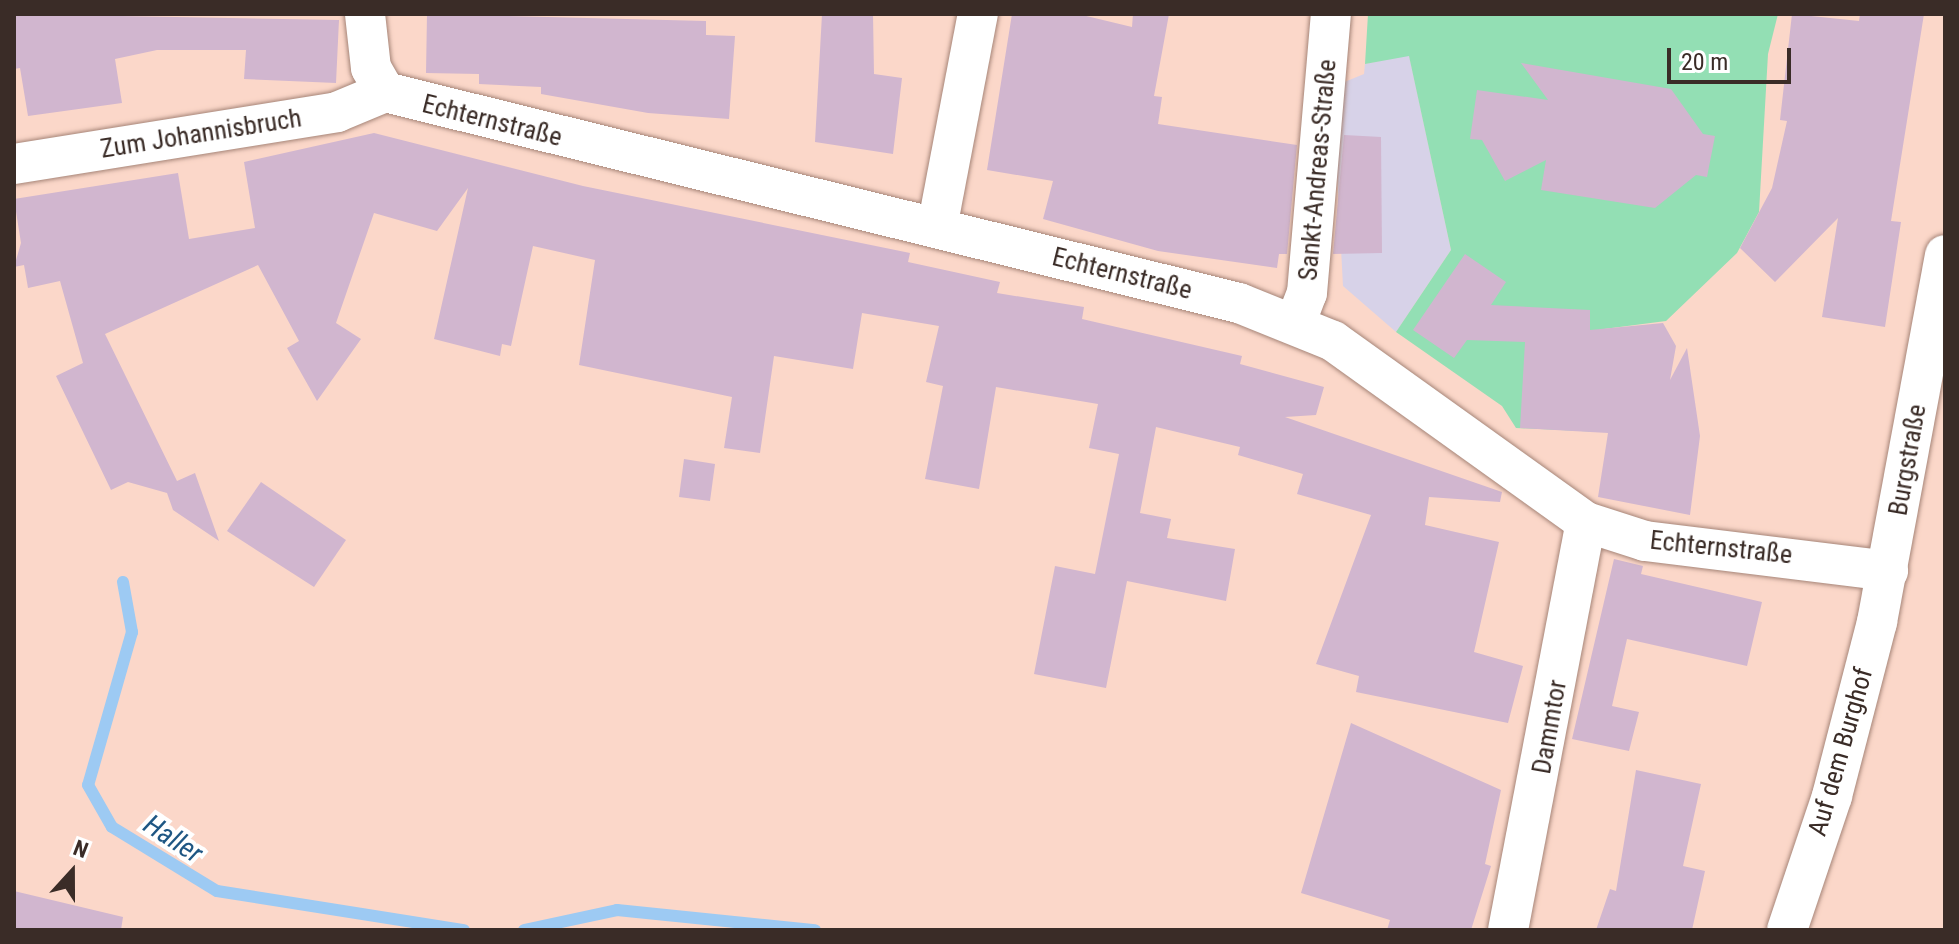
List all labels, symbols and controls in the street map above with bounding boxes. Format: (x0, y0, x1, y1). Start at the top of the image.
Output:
scale bar (1671, 32, 1795, 82)
text: 20 m (1681, 48, 1728, 76)
street label: Sankt-Andreas-Straße (1293, 58, 1343, 282)
street label: Echternstraße (419, 89, 565, 153)
street label: Zum Johannisbruch (98, 103, 304, 165)
street label: Echternstraße (1049, 242, 1195, 306)
street label: Burgstraße (1883, 402, 1933, 518)
street label: Echternstraße (1648, 525, 1794, 571)
street label: Auf dem Burghof (1802, 664, 1880, 840)
street label: Dammtor (1526, 678, 1574, 776)
water label: Haller (137, 808, 209, 870)
north arrow (32, 832, 112, 912)
text: N (70, 835, 92, 863)

